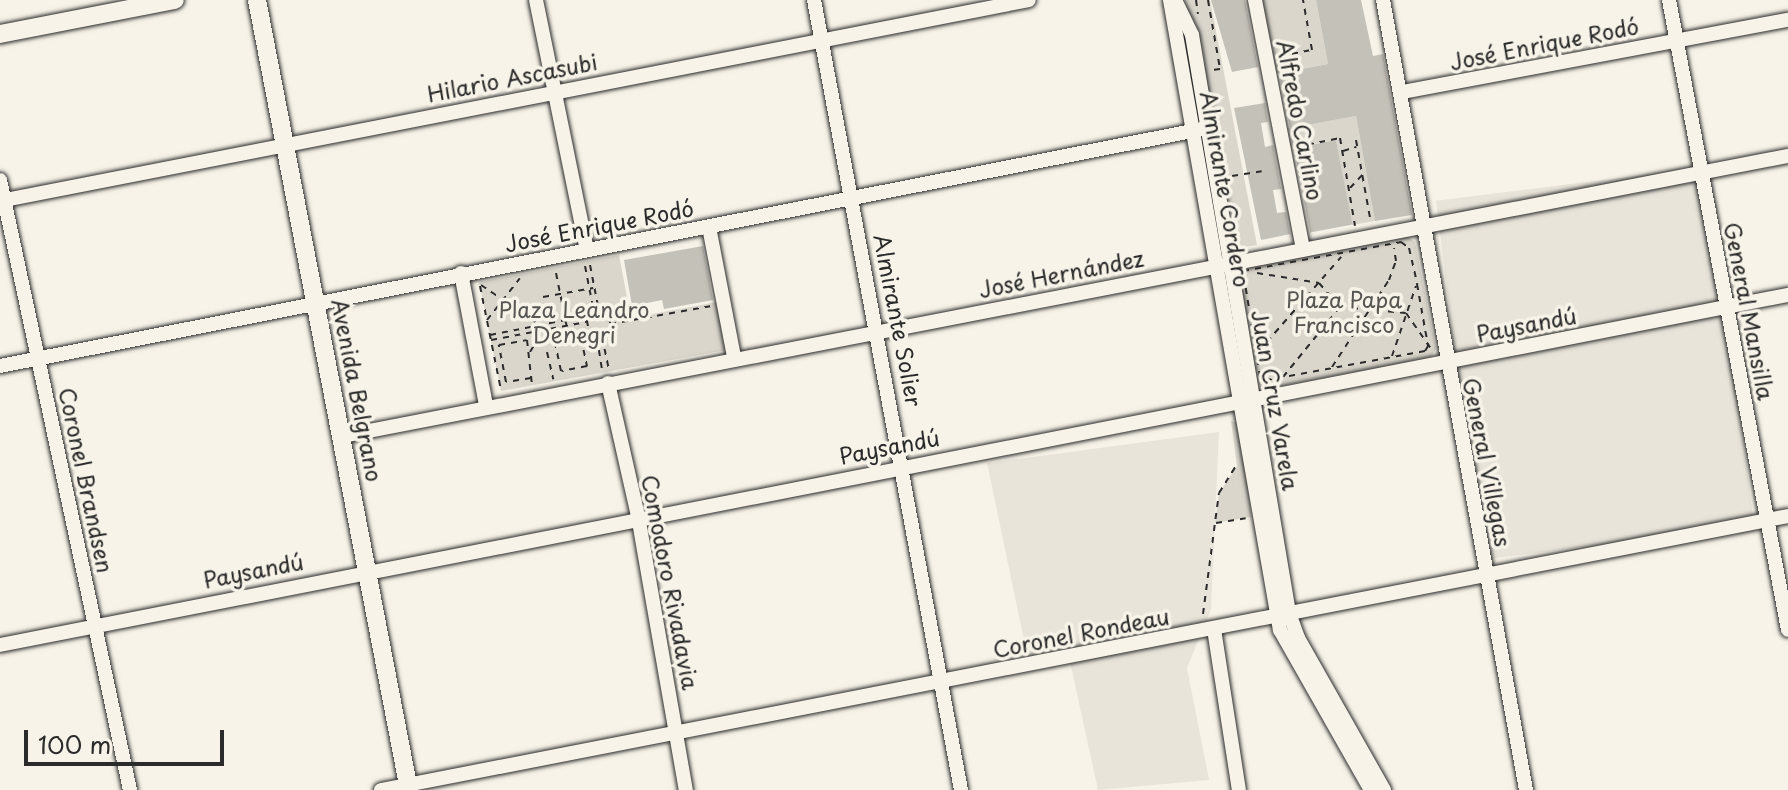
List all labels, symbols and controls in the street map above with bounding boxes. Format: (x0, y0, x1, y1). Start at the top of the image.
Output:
street label: José Enrique Rodó (1447, 12, 1641, 74)
street label: Alfredo Carlino (1273, 38, 1329, 202)
street label: Hilario Ascasubi (425, 48, 599, 106)
street label: Almirante Cordero (1196, 89, 1256, 289)
street label: José Enrique Rodó (502, 194, 696, 256)
street label: General Mansilla (1720, 219, 1780, 403)
street label: Almirante Solier (869, 232, 929, 408)
street label: José Hernández (976, 244, 1146, 302)
park label: Plaza Papa Francisco (1286, 285, 1402, 336)
park label: Plaza Leandro Denegri (499, 295, 649, 346)
street label: Avenida Belgrano (327, 297, 389, 483)
street label: Paysandú (1474, 301, 1578, 347)
street label: Juan Cruz Varela (1247, 308, 1305, 492)
street label: General Villegas (1459, 375, 1517, 549)
street label: Coronel Brandsen (54, 385, 120, 575)
street label: Paysandú (837, 423, 941, 469)
street label: Comodoro Rivadavia (637, 472, 705, 692)
street label: Paysandú (201, 547, 305, 593)
street label: Coronel Rondeau (990, 602, 1172, 662)
scale bar (28, 714, 228, 764)
text: 100 m (38, 726, 111, 762)

